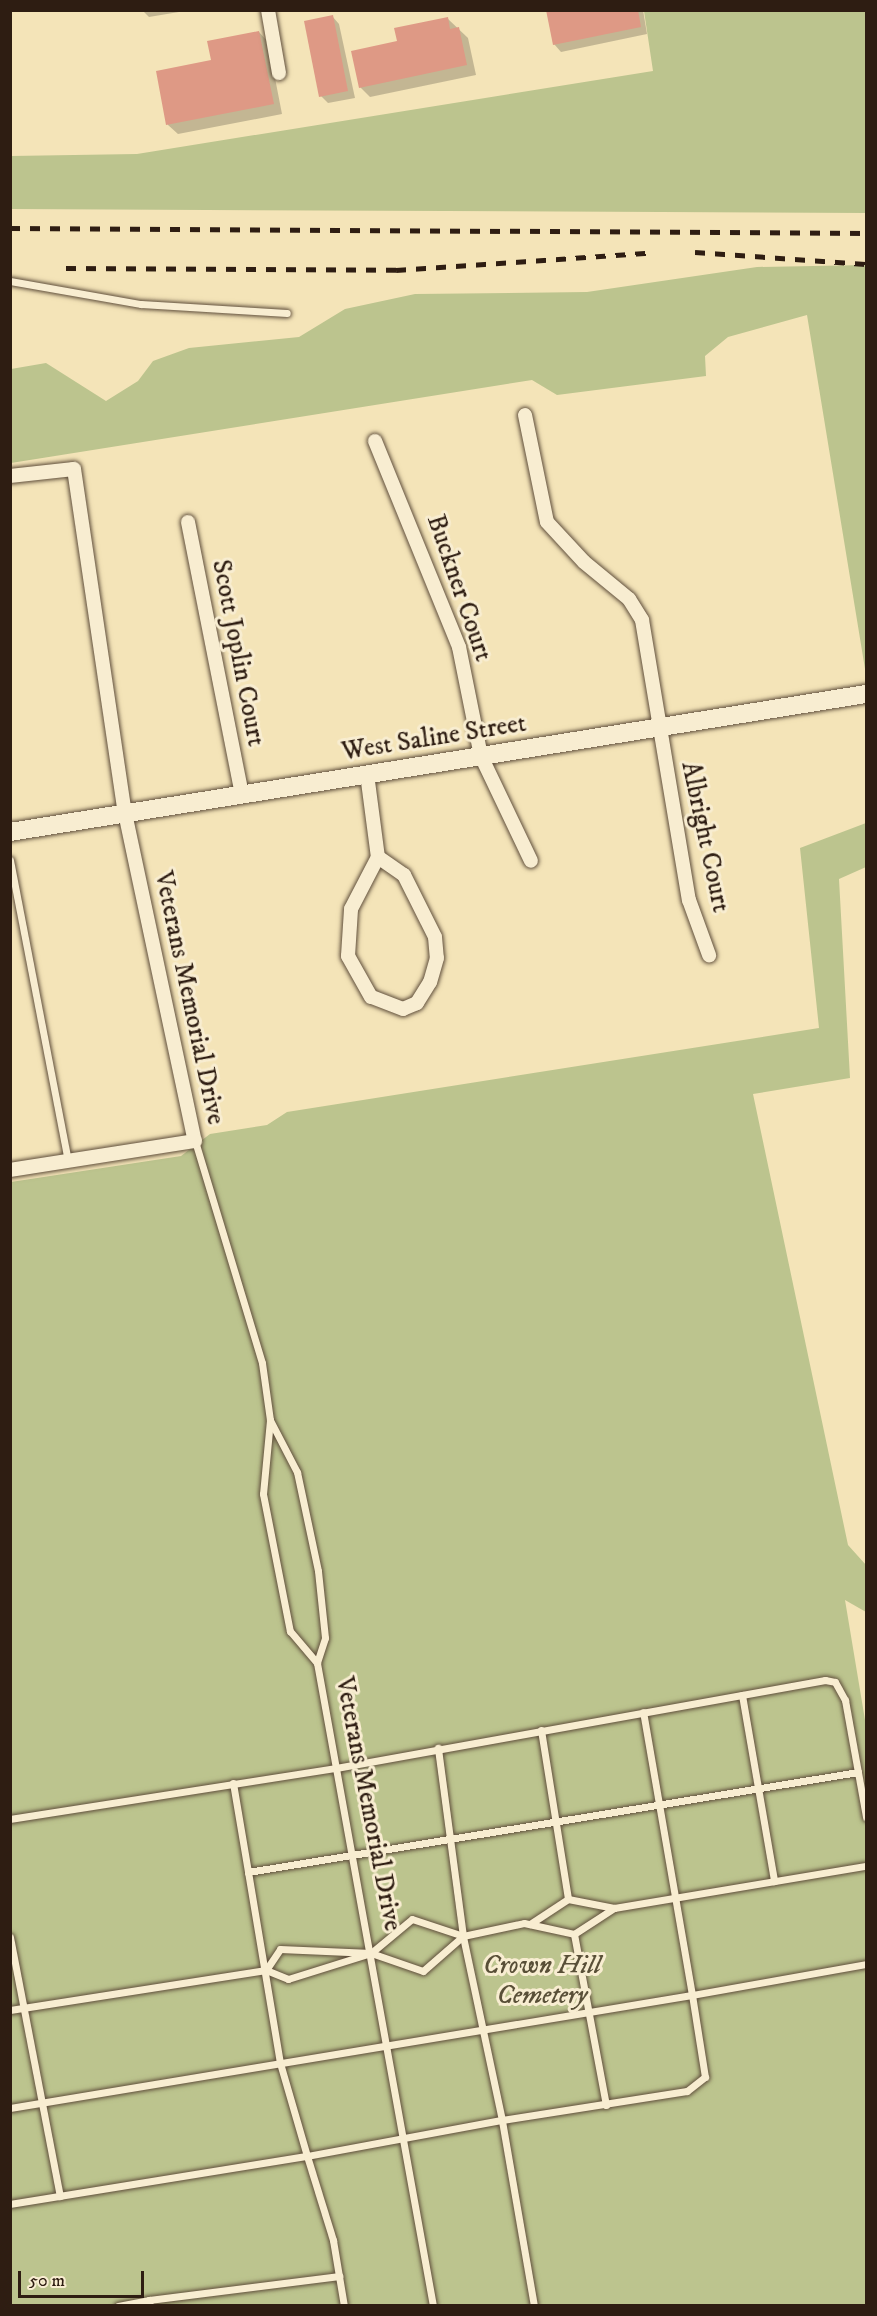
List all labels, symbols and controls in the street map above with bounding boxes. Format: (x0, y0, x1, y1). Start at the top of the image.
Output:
street label: Buckner Court (419, 511, 499, 665)
street label: Scott Joplin Court (205, 557, 271, 749)
street label: West Saline Street (339, 708, 529, 768)
street label: Albright Court (674, 759, 736, 915)
street label: Veterans Memorial Drive (147, 868, 231, 1128)
street label: Veterans Memorial Drive (328, 1674, 408, 1934)
park label: Crown Hill Cemetery (483, 1950, 601, 2012)
scale bar (21, 2259, 147, 2297)
text: 50 m (29, 2270, 65, 2292)

